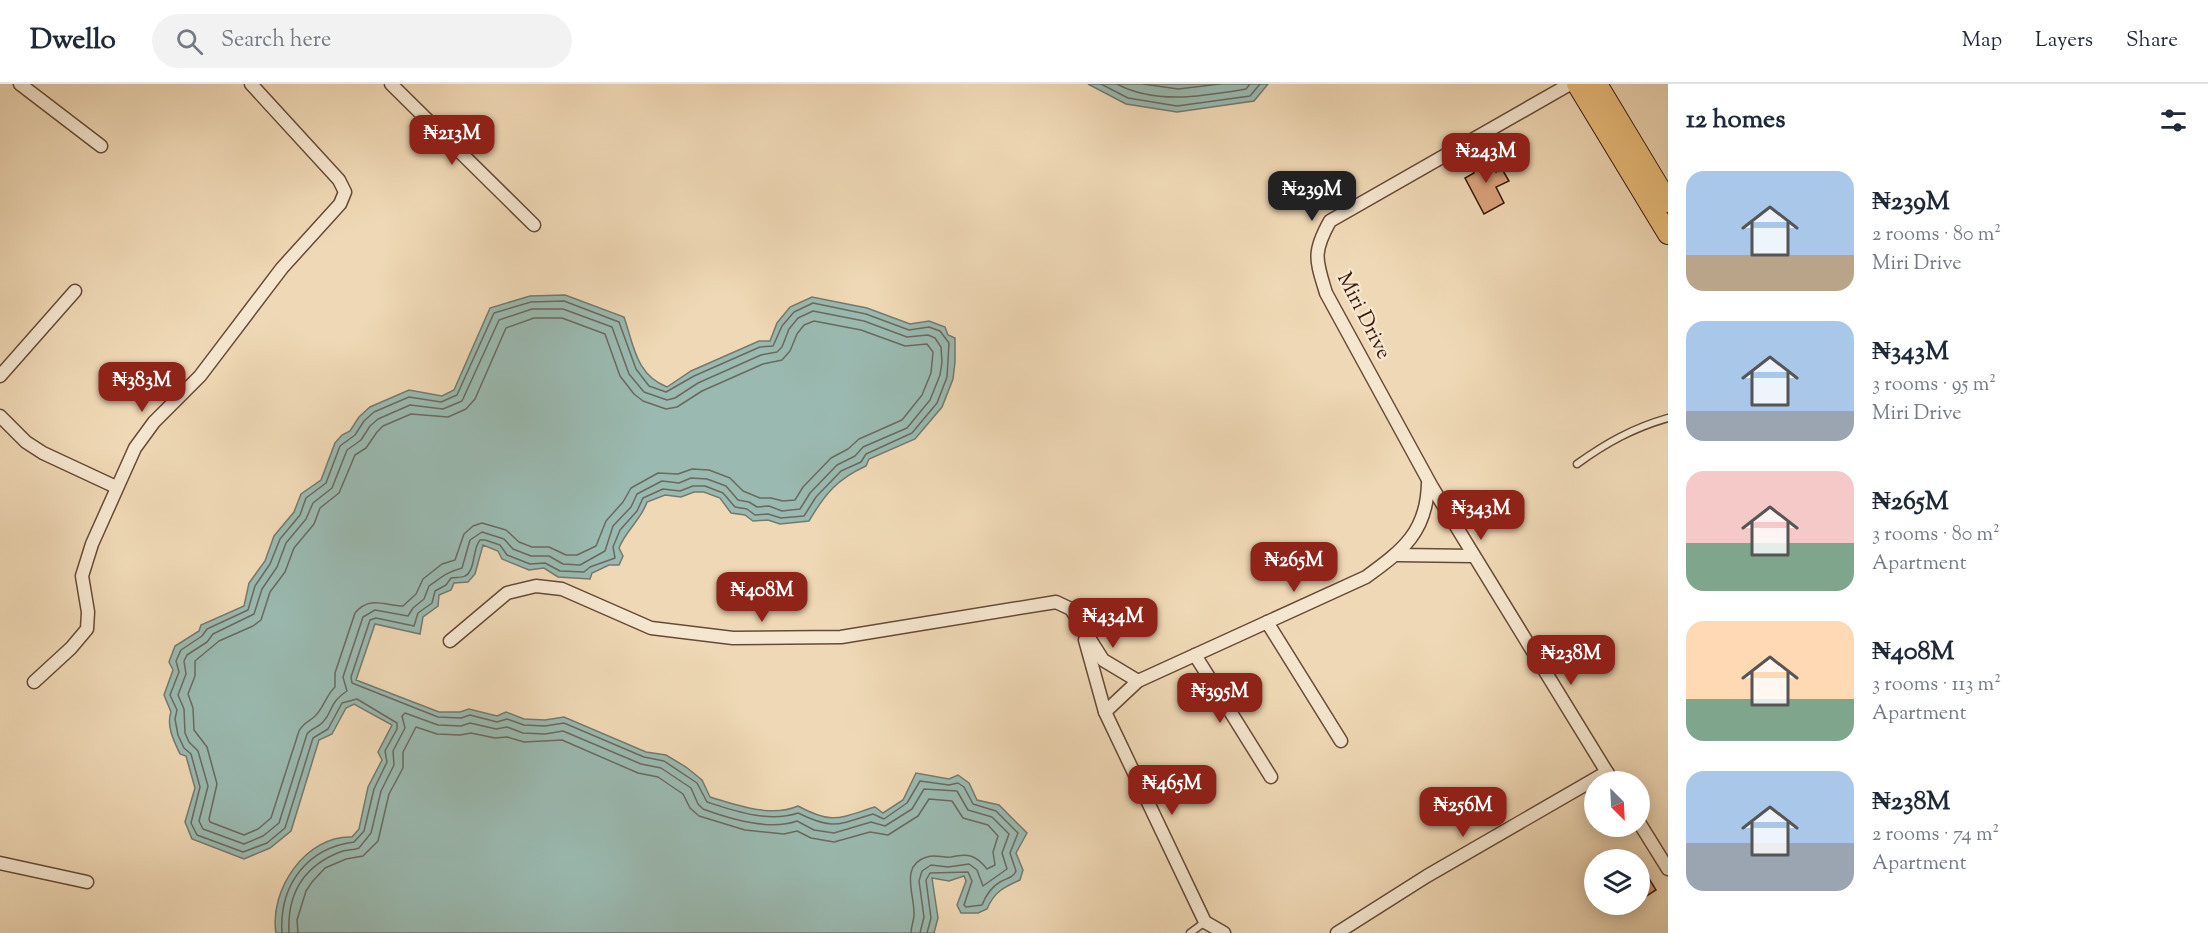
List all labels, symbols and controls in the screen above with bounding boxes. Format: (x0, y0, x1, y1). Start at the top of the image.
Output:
search box (152, 14, 572, 68)
text: Dwello (30, 21, 116, 61)
icon: search (173, 25, 206, 58)
text: Search here (221, 25, 331, 57)
text: Map (1962, 26, 2002, 56)
text: Layers (2035, 26, 2093, 56)
text: Share (2126, 26, 2178, 56)
text: 12 homes (1686, 102, 1785, 139)
icon: filters (2157, 104, 2190, 137)
pin: ₦213M (410, 115, 494, 166)
text: ₦213M (423, 120, 481, 149)
pin: ₦243M (1444, 133, 1528, 184)
text: ₦243M (1456, 138, 1516, 167)
pin: ₦239M (1270, 171, 1354, 222)
text: ₦239M (1282, 176, 1342, 205)
text: ₦239M (1872, 184, 1950, 221)
icon: home (1734, 195, 1806, 267)
text: 2 rooms · 80 m² (1872, 221, 2001, 250)
text: Miri Drive (1872, 250, 1962, 279)
street label: Miri Drive (1328, 267, 1398, 365)
text: ₦343M (1872, 334, 1949, 371)
icon: home (1734, 345, 1806, 417)
pin: ₦383M (100, 362, 184, 413)
text: ₦383M (113, 367, 171, 396)
text: 3 rooms · 95 m² (1872, 371, 1996, 400)
text: Miri Drive (1872, 400, 1962, 429)
text: ₦265M (1872, 484, 1949, 521)
pin: ₦343M (1439, 490, 1523, 541)
text: ₦343M (1451, 495, 1511, 524)
icon: home (1734, 495, 1806, 567)
text: 3 rooms · 80 m² (1872, 521, 2000, 550)
pin: ₦265M (1252, 542, 1336, 593)
text: ₦265M (1265, 547, 1323, 576)
text: Apartment (1872, 550, 1967, 579)
pin: ₦408M (720, 572, 804, 623)
text: ₦408M (730, 577, 794, 606)
pin: ₦434M (1071, 598, 1155, 649)
text: ₦434M (1082, 603, 1144, 632)
text: ₦408M (1872, 634, 1954, 671)
pin: ₦238M (1529, 635, 1613, 686)
text: ₦238M (1541, 640, 1601, 669)
icon: home (1734, 645, 1806, 717)
text: 3 rooms · 113 m² (1872, 671, 2001, 700)
pin: ₦395M (1178, 673, 1262, 724)
text: ₦395M (1191, 678, 1249, 707)
text: Apartment (1872, 700, 1967, 729)
pin: ₦465M (1130, 765, 1214, 816)
text: ₦465M (1142, 770, 1202, 799)
north arrow (1584, 771, 1650, 837)
map controls (1584, 771, 1650, 915)
text: ₦238M (1872, 784, 1950, 821)
pin: ₦256M (1421, 787, 1505, 838)
text: ₦256M (1434, 792, 1492, 821)
icon: home (1734, 795, 1806, 867)
text: 2 rooms · 74 m² (1872, 821, 1999, 850)
button: layers (1584, 849, 1650, 915)
text: Apartment (1872, 850, 1967, 879)

